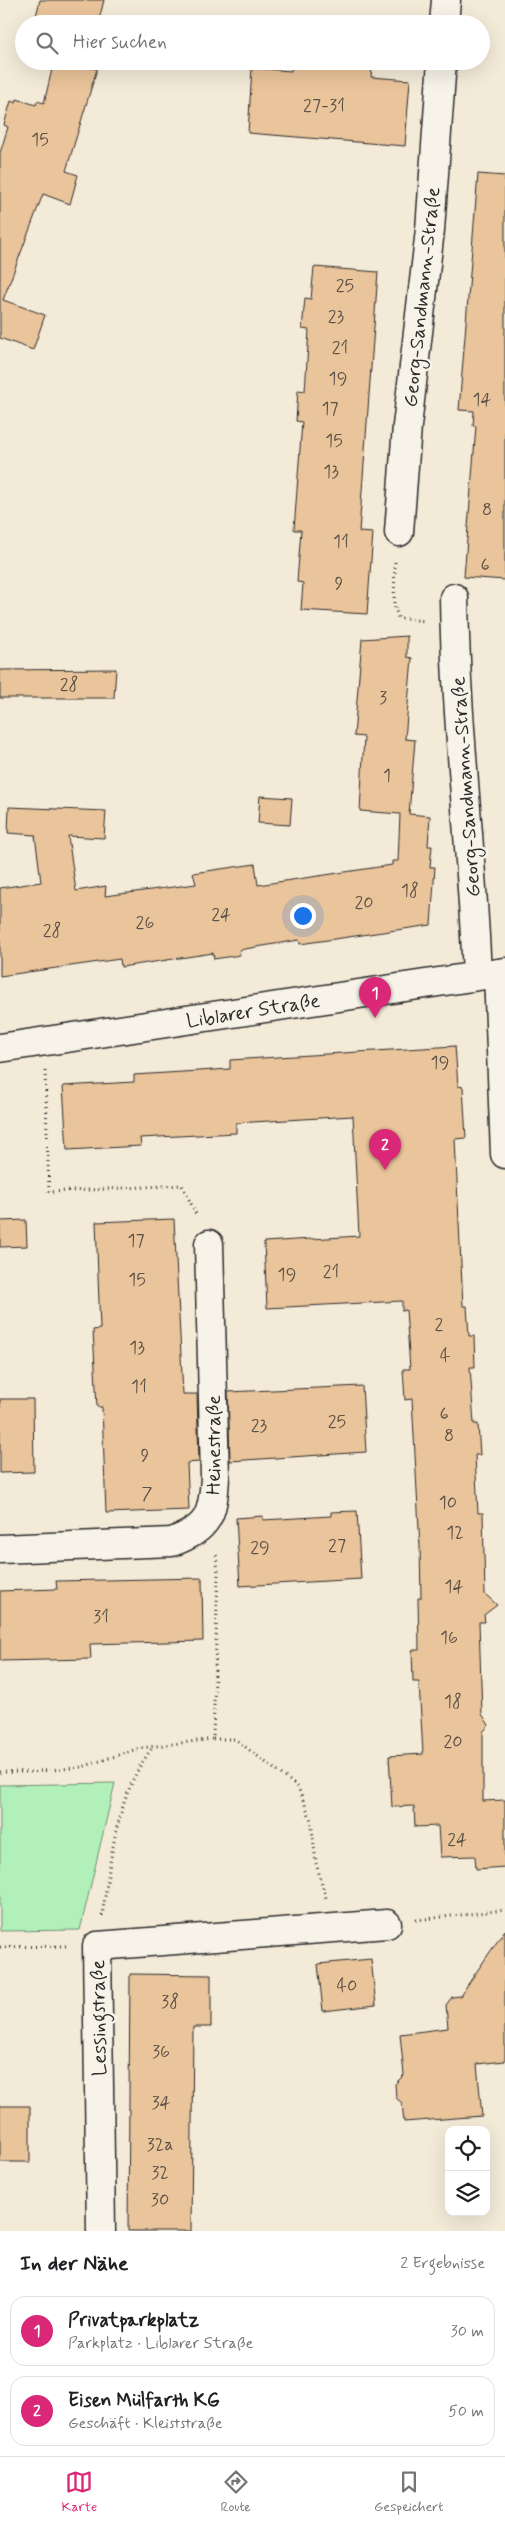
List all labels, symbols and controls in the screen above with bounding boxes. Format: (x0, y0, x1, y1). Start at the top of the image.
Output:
search box (15, 15, 490, 70)
icon: search (33, 29, 61, 57)
text: Hier suchen (73, 30, 167, 55)
house number: 27-31 (303, 94, 345, 118)
house number: 15 (31, 128, 49, 152)
street label: Georg-Sandmann-Straße (398, 186, 448, 409)
house number: 25 (336, 274, 354, 298)
house number: 23 (328, 305, 345, 329)
house number: 21 (332, 336, 348, 360)
house number: 19 (329, 367, 347, 391)
house number: 14 (473, 388, 492, 412)
house number: 17 (321, 397, 339, 421)
house number: 15 (325, 429, 343, 453)
house number: 13 (323, 460, 339, 484)
house number: 8 (482, 498, 492, 522)
house number: 11 (333, 530, 349, 554)
house number: 6 (480, 553, 490, 577)
house number: 9 (335, 572, 344, 596)
house number: 28 (60, 673, 78, 697)
street label: Georg-Sandmann-Straße (445, 675, 489, 898)
house number: 3 (379, 686, 387, 710)
house number: 1 (383, 764, 391, 788)
house number: 18 (401, 879, 419, 903)
house number: 20 (354, 891, 374, 915)
house number: 24 (211, 903, 231, 927)
your location (290, 903, 316, 929)
house number: 26 (136, 911, 154, 935)
house number: 28 (43, 919, 61, 943)
pin: 1 (359, 977, 391, 1018)
street label: Liblarer Straße (184, 988, 322, 1035)
house number: 19 (431, 1051, 449, 1075)
pin: 2 (369, 1129, 401, 1170)
house number: 17 (127, 1229, 145, 1253)
house number: 21 (323, 1260, 339, 1284)
house number: 19 (278, 1263, 296, 1287)
house number: 15 (128, 1268, 146, 1292)
house number: 2 (435, 1313, 444, 1337)
house number: 13 (129, 1336, 145, 1360)
house number: 4 (440, 1344, 450, 1368)
house number: 11 (131, 1375, 147, 1399)
street label: Heinestraße (201, 1395, 228, 1495)
house number: 6 (439, 1402, 449, 1426)
house number: 25 (328, 1410, 346, 1434)
house number: 23 (251, 1414, 268, 1438)
house number: 8 (444, 1424, 454, 1448)
house number: 9 (141, 1444, 150, 1468)
house number: 7 (142, 1482, 153, 1506)
house number: 10 (439, 1491, 457, 1515)
house number: 12 (446, 1521, 464, 1545)
house number: 27 (328, 1534, 346, 1558)
house number: 29 (250, 1536, 270, 1560)
house number: 14 (445, 1575, 464, 1599)
house number: 31 (93, 1605, 109, 1629)
house number: 16 (440, 1626, 458, 1650)
house number: 18 (444, 1690, 462, 1714)
house number: 20 (443, 1730, 463, 1754)
house number: 24 (447, 1828, 467, 1852)
street label: Lessingstraße (85, 1959, 116, 2076)
house number: 40 (337, 1974, 357, 1998)
house number: 38 (161, 1990, 179, 2014)
house number: 36 (152, 2040, 170, 2064)
house number: 34 (151, 2091, 171, 2115)
map controls (445, 2126, 490, 2216)
button: locate (445, 2126, 490, 2171)
house number: 32a (147, 2133, 173, 2157)
house number: 32 (151, 2161, 169, 2185)
button: layers (445, 2171, 490, 2216)
house number: 30 (151, 2188, 169, 2212)
text: In der Nähe (20, 2250, 128, 2278)
text: 2 Ergebnisse (400, 2253, 485, 2274)
text: Privatparkplatz (68, 2308, 199, 2333)
text: 1 (33, 2321, 41, 2342)
text: 30 m (451, 2321, 484, 2342)
text: Parkplatz · Liblarer Straße (68, 2333, 253, 2354)
text: Eisen Mülfarth KG (68, 2388, 220, 2413)
text: 2 (33, 2401, 41, 2422)
text: 50 m (448, 2401, 484, 2422)
text: Geschäft · Kleiststraße (68, 2413, 223, 2434)
tab: Karte (62, 2468, 97, 2516)
tab: Route (220, 2468, 251, 2516)
tab: Gespeichert (374, 2468, 443, 2516)

